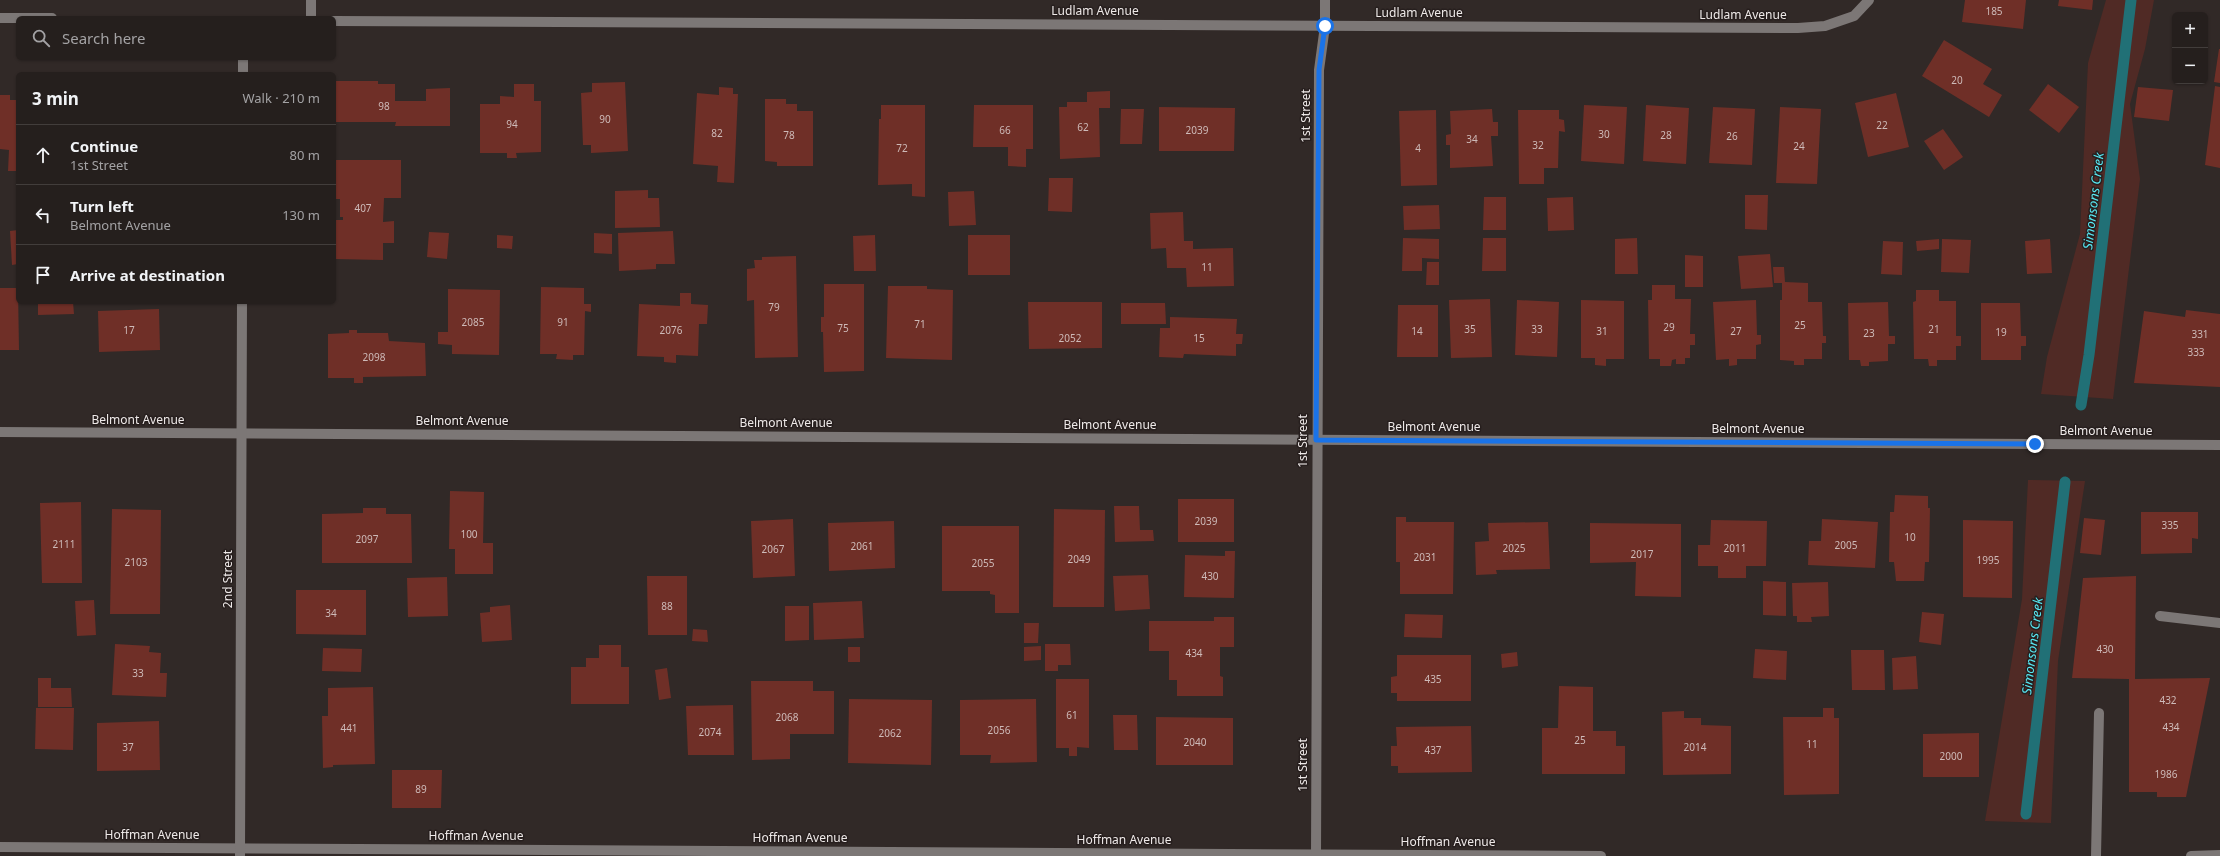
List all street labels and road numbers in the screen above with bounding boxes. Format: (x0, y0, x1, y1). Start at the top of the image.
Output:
street label: Ludlam Avenue (1051, 2, 1139, 19)
street label: Ludlam Avenue (1375, 4, 1463, 21)
street label: Ludlam Avenue (1699, 6, 1787, 23)
street label: 1st Street (1297, 89, 1314, 143)
street label: Belmont Avenue (91, 411, 185, 428)
street label: Belmont Avenue (415, 412, 509, 429)
street label: Belmont Avenue (739, 414, 833, 431)
street label: 1st Street (1294, 414, 1311, 468)
street label: Belmont Avenue (1063, 416, 1157, 433)
street label: Belmont Avenue (1387, 418, 1481, 435)
street label: Belmont Avenue (1711, 420, 1805, 437)
street label: Belmont Avenue (2059, 422, 2153, 439)
street label: 2nd Street (219, 549, 236, 608)
street label: 1st Street (1294, 738, 1311, 792)
street label: Hoffman Avenue (104, 826, 200, 843)
street label: Hoffman Avenue (428, 827, 524, 844)
street label: Hoffman Avenue (752, 829, 848, 846)
street label: Hoffman Avenue (1076, 831, 1172, 848)
street label: Hoffman Avenue (1400, 833, 1496, 850)

